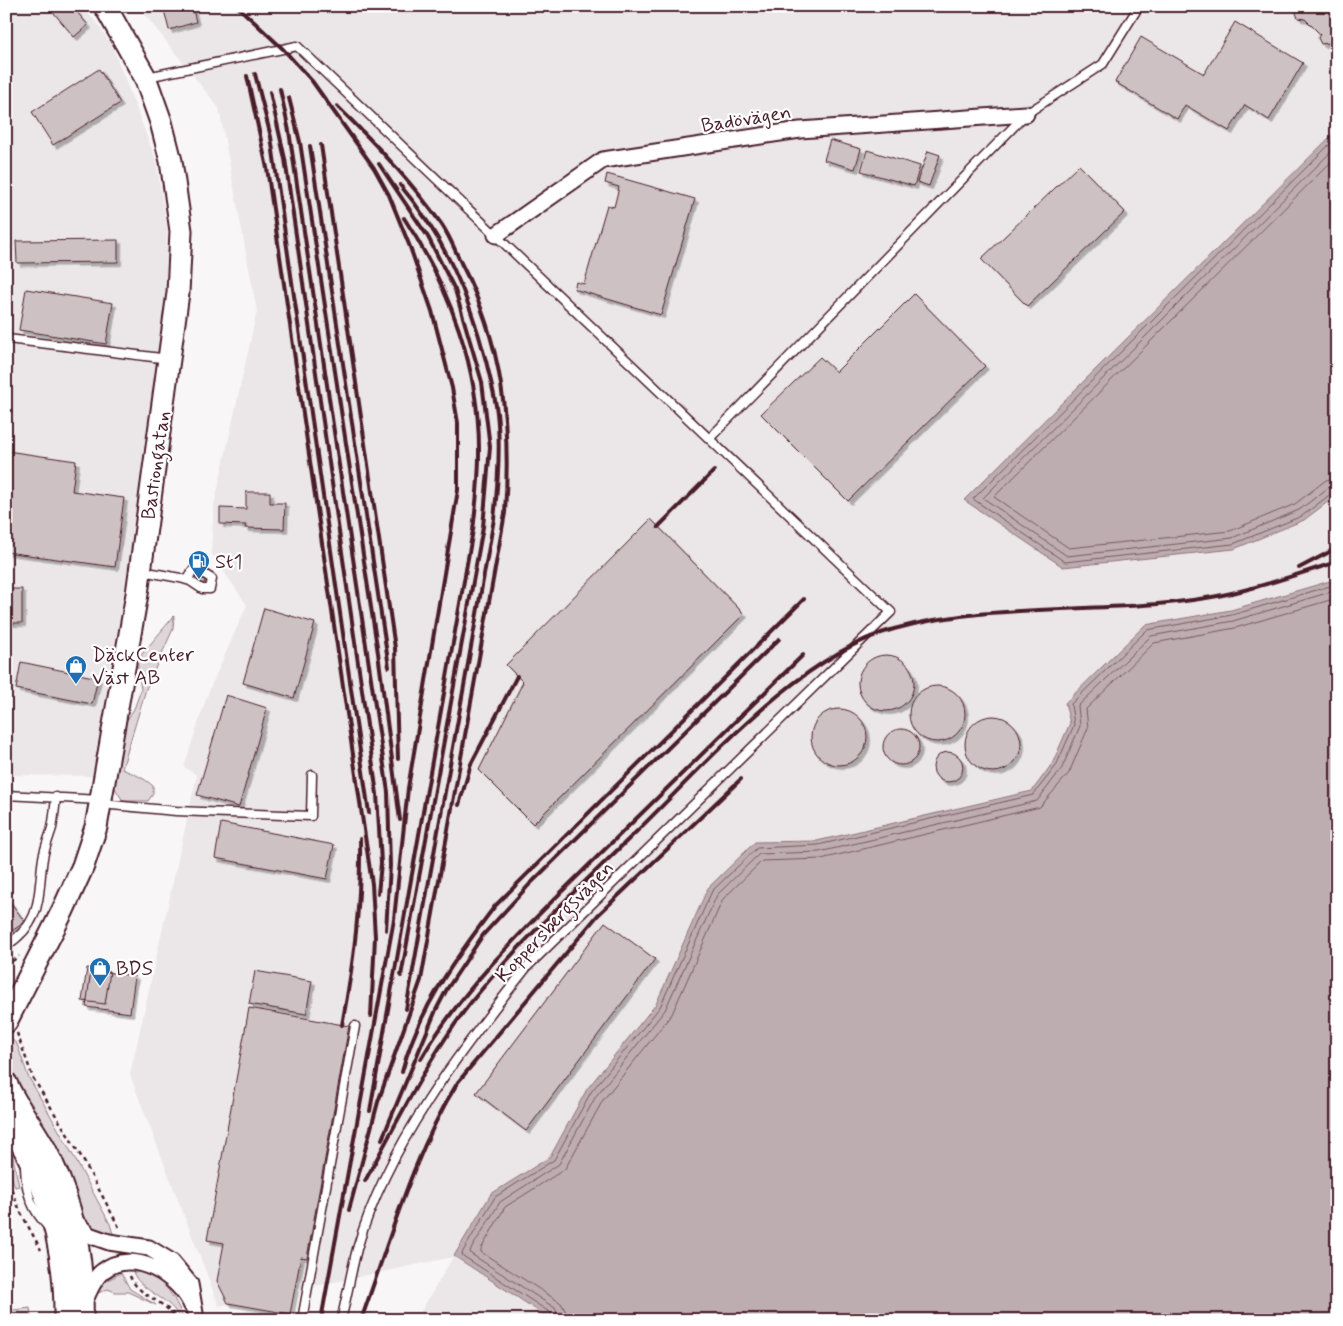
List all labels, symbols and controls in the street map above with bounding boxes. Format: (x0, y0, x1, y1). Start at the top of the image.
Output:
street label: Badövägen (699, 99, 793, 140)
street label: Bastiongatan (135, 409, 179, 522)
fuel station icon: St1 (187, 549, 211, 580)
place label: St1 (215, 549, 243, 576)
place label: DäckCenter Väst AB (92, 642, 195, 692)
shop icon: DäckCenter Väst AB (64, 654, 88, 685)
street label: Koppersbergsvägen (490, 855, 622, 990)
shop icon: BDS (88, 956, 112, 987)
place label: BDS (116, 956, 153, 983)

